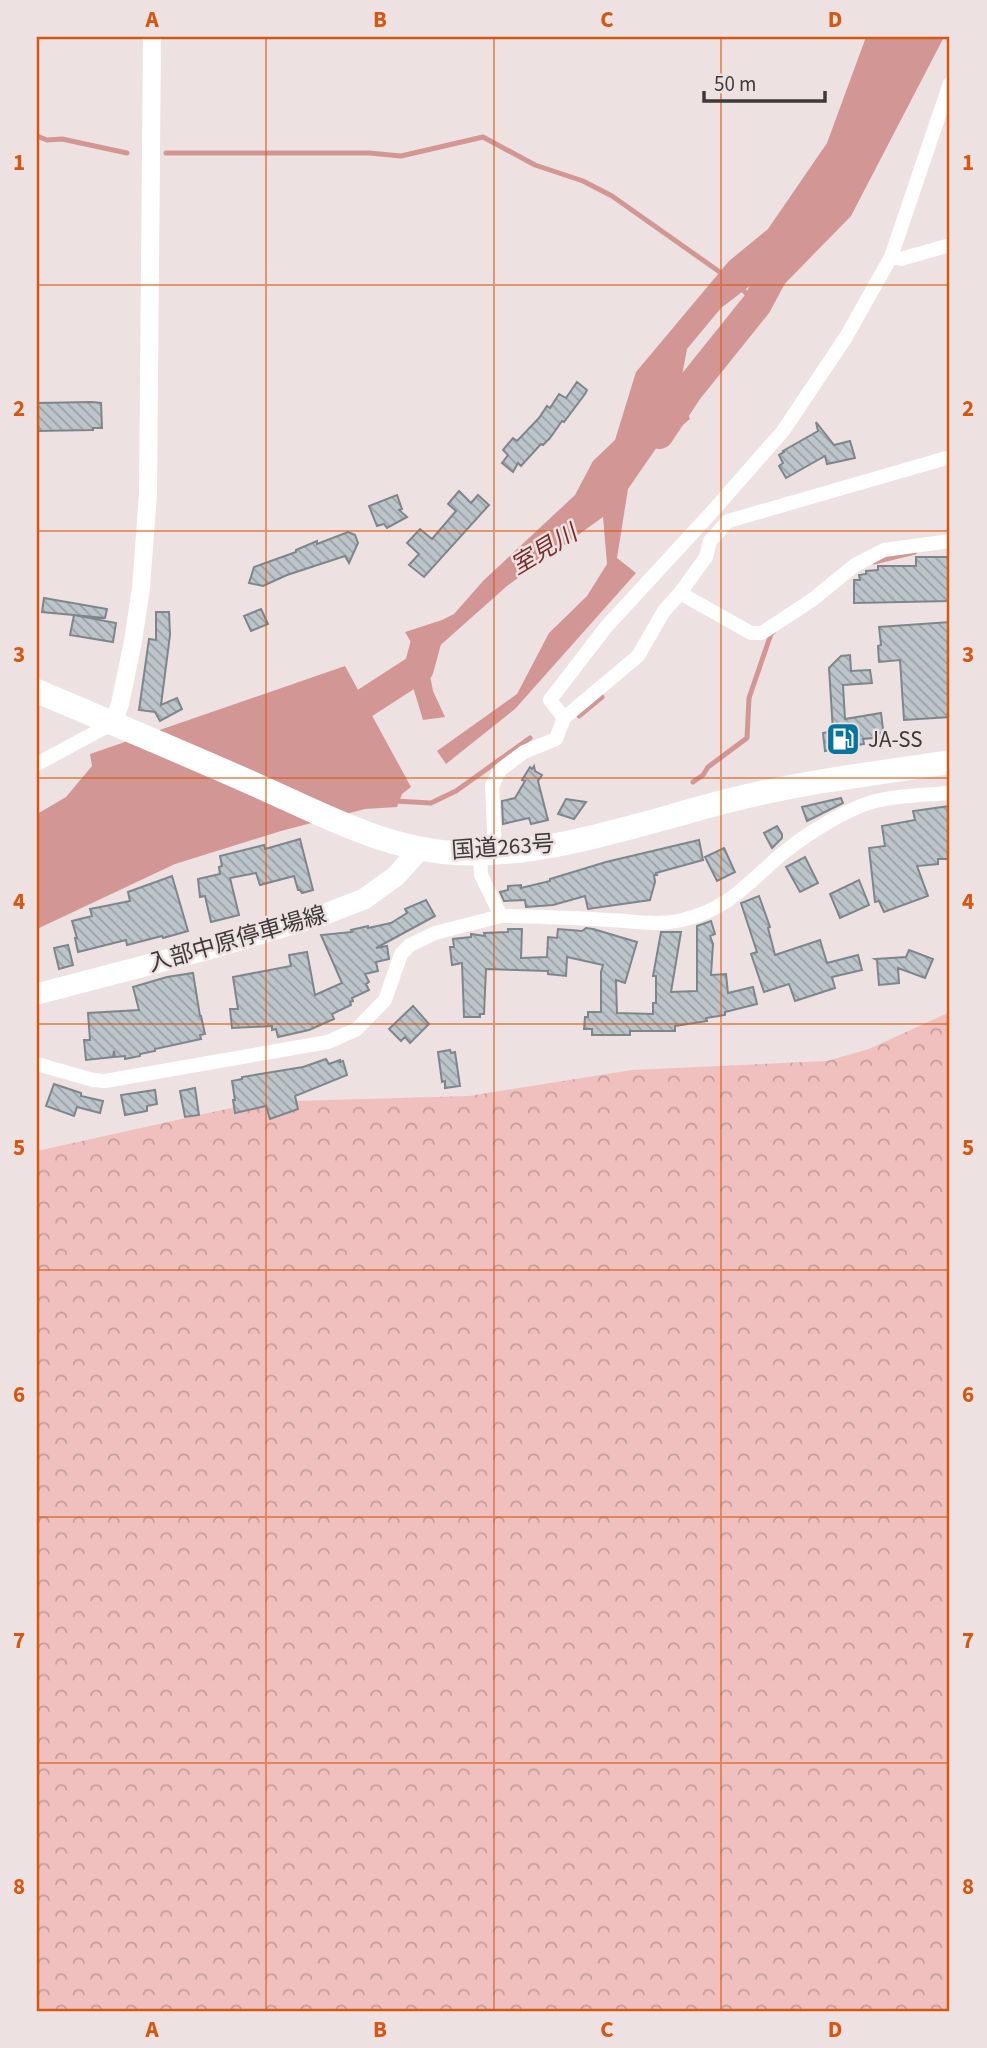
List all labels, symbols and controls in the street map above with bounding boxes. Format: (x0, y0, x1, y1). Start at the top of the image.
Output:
text: A (144, 3, 159, 36)
text: B (373, 3, 387, 36)
text: C (600, 3, 614, 36)
text: D (828, 3, 842, 36)
scale bar (704, 60, 824, 104)
text: 50 m (714, 69, 756, 99)
text: 1 (13, 146, 25, 179)
text: 1 (962, 146, 974, 179)
text: 2 (13, 392, 25, 425)
text: 2 (962, 392, 974, 425)
water label: 室見川 (504, 515, 586, 584)
text: 3 (13, 638, 25, 671)
text: 3 (962, 638, 974, 671)
fuel station icon: JA-SS (824, 720, 862, 758)
place label: JA-SS (868, 723, 923, 756)
street label: 国道263号 (450, 827, 556, 867)
text: 4 (13, 885, 25, 918)
text: 4 (962, 885, 974, 918)
street label: 入部中原停車場線 (144, 898, 330, 980)
text: 5 (13, 1131, 25, 1164)
text: 5 (962, 1131, 974, 1164)
text: 6 (13, 1378, 25, 1411)
text: 6 (962, 1378, 974, 1411)
text: 7 (13, 1624, 25, 1657)
text: 7 (962, 1624, 974, 1657)
text: 8 (13, 1870, 25, 1903)
text: 8 (962, 1870, 974, 1903)
text: A (144, 2013, 159, 2046)
text: B (373, 2013, 387, 2046)
text: C (600, 2013, 614, 2046)
text: D (828, 2013, 842, 2046)

